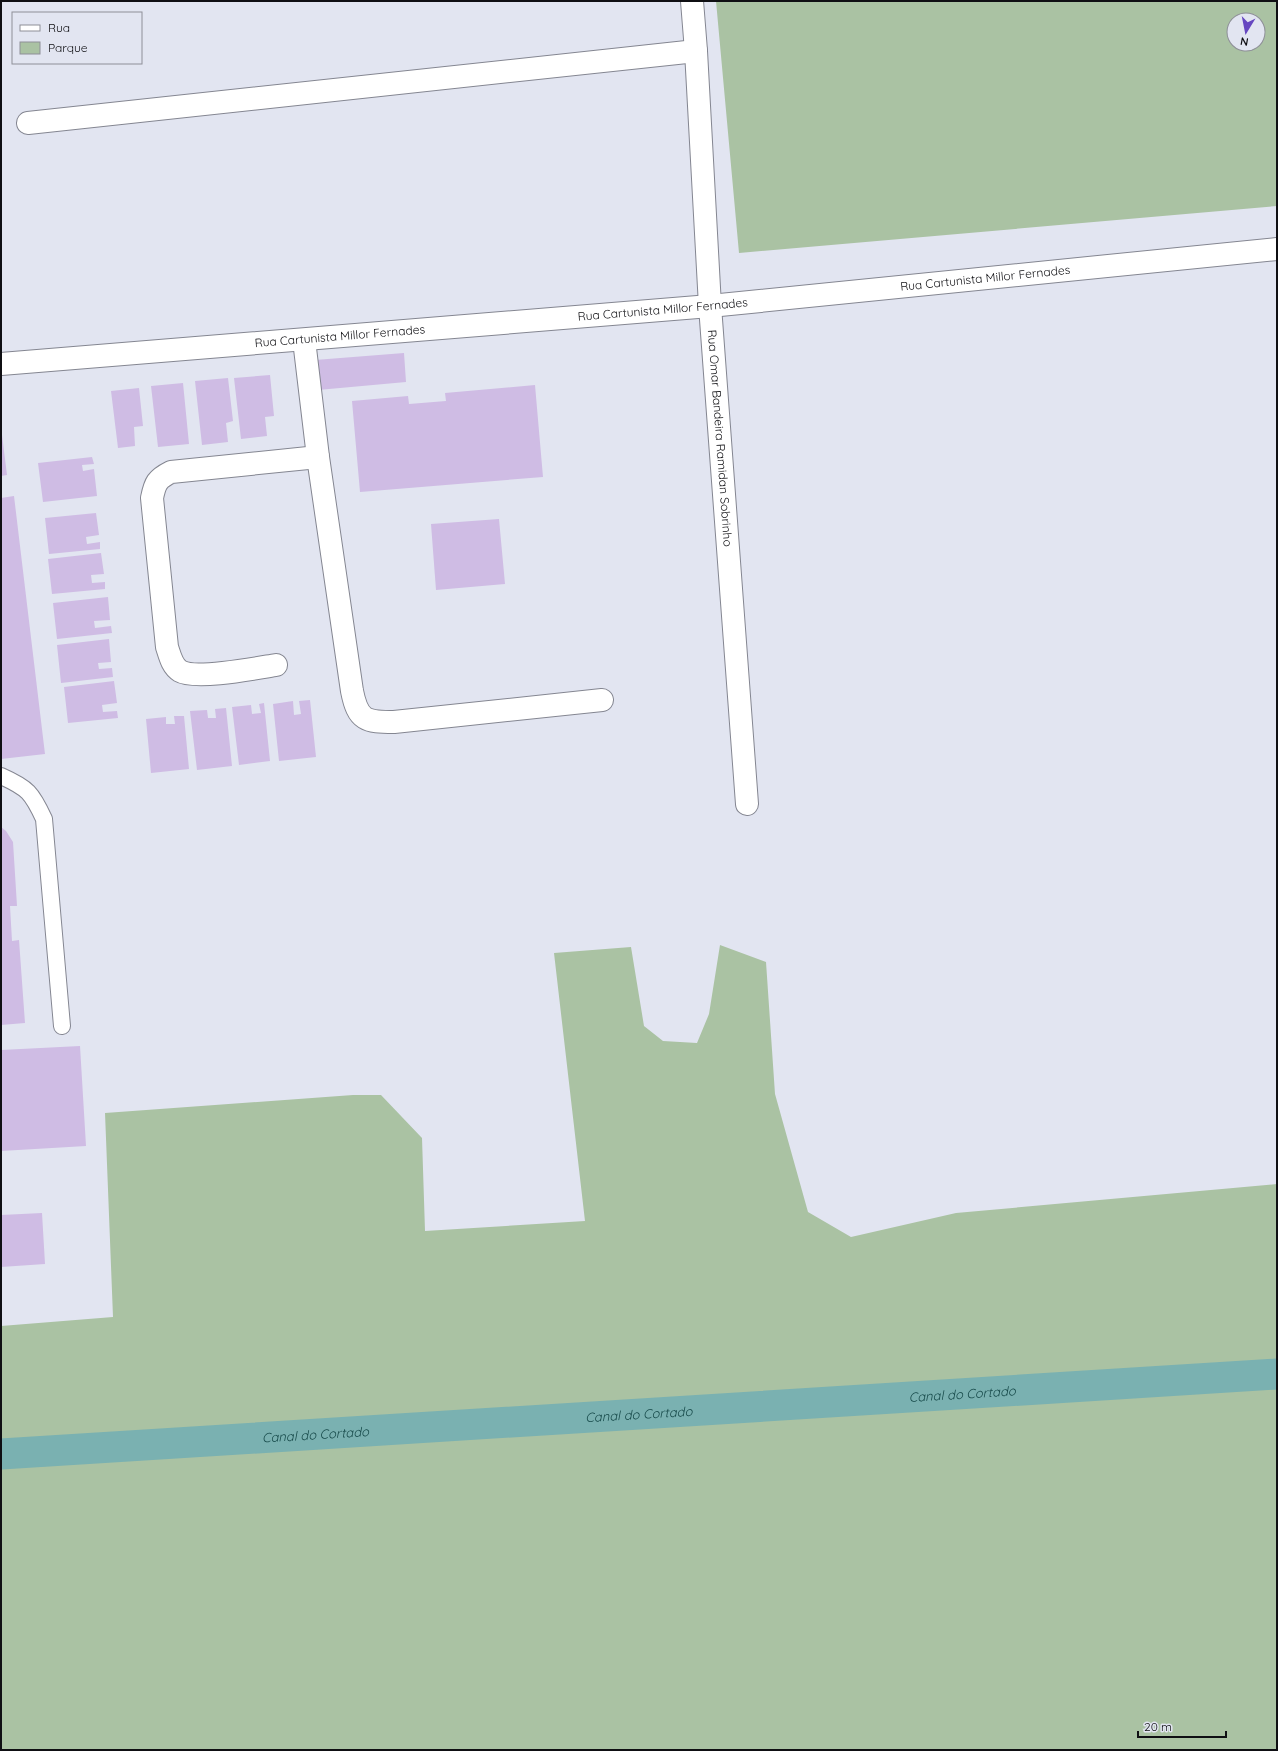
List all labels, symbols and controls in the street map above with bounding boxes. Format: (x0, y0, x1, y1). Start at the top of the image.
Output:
legend (12, 12, 142, 64)
north arrow (1226, 12, 1266, 52)
text: Rua (48, 20, 70, 35)
text: N (1239, 34, 1249, 49)
text: Parque (48, 40, 88, 55)
street label: Rua Cartunista Millor Fernades (899, 262, 1071, 294)
street label: Rua Cartunista Millor Fernades (577, 294, 749, 324)
street label: Rua Cartunista Millor Fernades (254, 321, 426, 350)
street label: Rua Omar Bandeira Ramidan Sobrinho (705, 329, 736, 547)
water label: Canal do Cortado (908, 1382, 1017, 1405)
water label: Canal do Cortado (585, 1403, 694, 1425)
water label: Canal do Cortado (261, 1423, 370, 1446)
scale bar (1138, 1713, 1226, 1739)
text: 20 m (1144, 1719, 1172, 1734)

